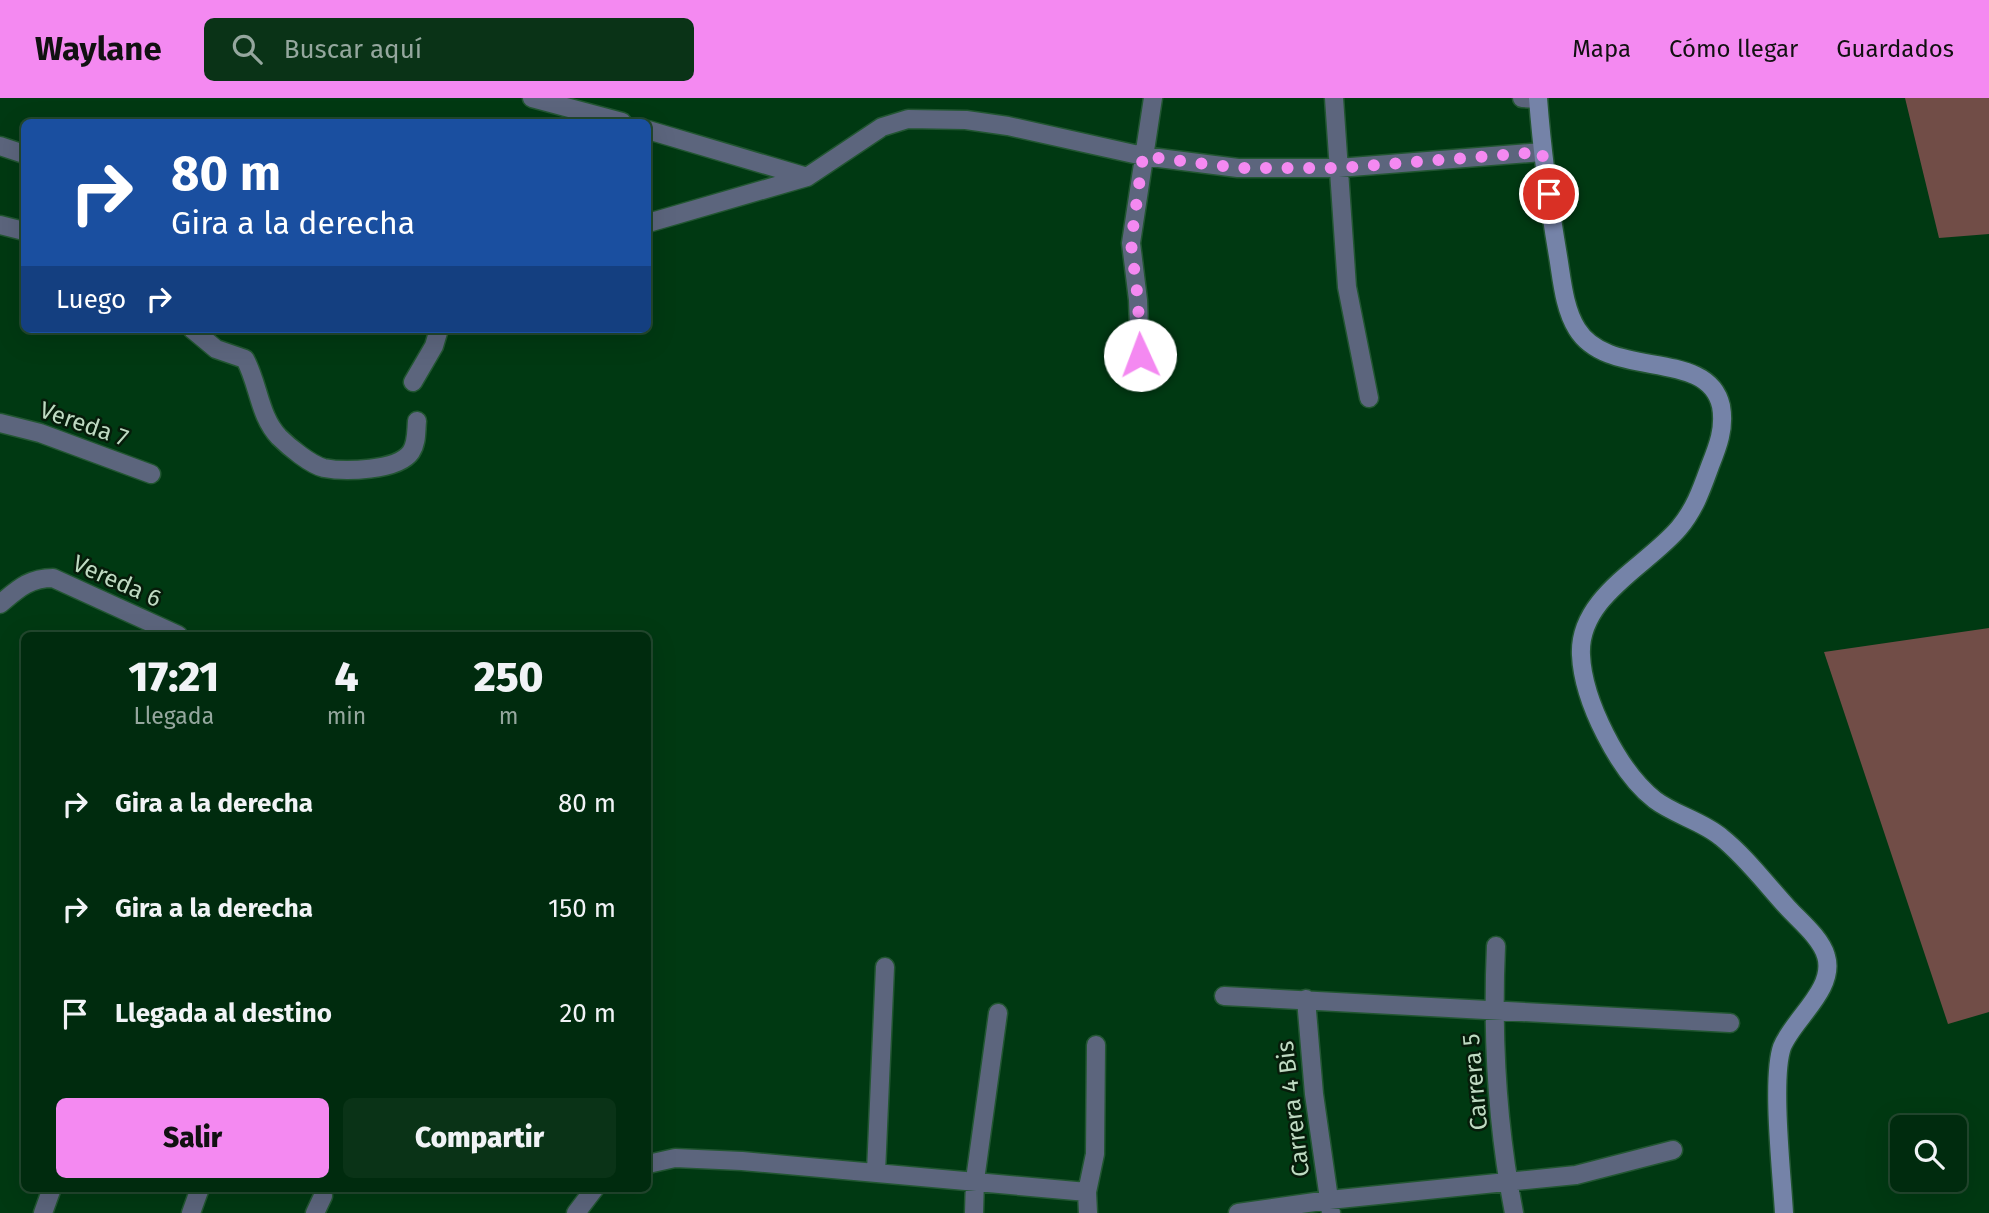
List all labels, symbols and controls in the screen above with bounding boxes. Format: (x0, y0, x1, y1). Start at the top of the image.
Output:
search box (204, 18, 694, 81)
text: Waylane (35, 29, 162, 69)
icon: search (228, 30, 266, 68)
text: Buscar aquí (284, 34, 422, 65)
text: Mapa (1572, 35, 1631, 63)
text: Cómo llegar (1669, 35, 1798, 63)
text: Guardados (1836, 35, 1954, 63)
text: 80 m (171, 144, 281, 203)
icon: right (56, 147, 147, 238)
pin (1519, 164, 1579, 224)
icon: arrive (1530, 175, 1568, 213)
text: Gira a la derecha (171, 204, 415, 242)
icon: right (140, 280, 178, 318)
text: Luego (56, 284, 126, 315)
position arrow (1103, 318, 1177, 392)
street label: Vereda 7 (36, 396, 132, 452)
street label: Vereda 6 (68, 549, 166, 613)
text: 17:21 (128, 652, 219, 702)
text: 4 (334, 652, 359, 702)
text: 250 (474, 652, 544, 702)
text: Llegada (134, 702, 214, 730)
text: min (327, 702, 366, 730)
text: m (499, 702, 519, 730)
icon: right (56, 785, 94, 823)
text: Gira a la derecha (115, 788, 313, 819)
text: 80 m (558, 788, 616, 819)
icon: right (56, 890, 94, 928)
text: Gira a la derecha (115, 893, 313, 924)
text: 150 m (548, 893, 616, 924)
icon: arrive (56, 995, 94, 1033)
text: Llegada al destino (115, 998, 332, 1029)
text: 20 m (559, 998, 616, 1029)
street label: Carrera 5 (1457, 1032, 1493, 1132)
street label: Carrera 4 Bis (1271, 1039, 1315, 1179)
button: Salir (56, 1098, 329, 1178)
button: Compartir (343, 1098, 616, 1178)
map controls (1890, 1115, 1967, 1192)
button: search (1890, 1115, 1967, 1192)

